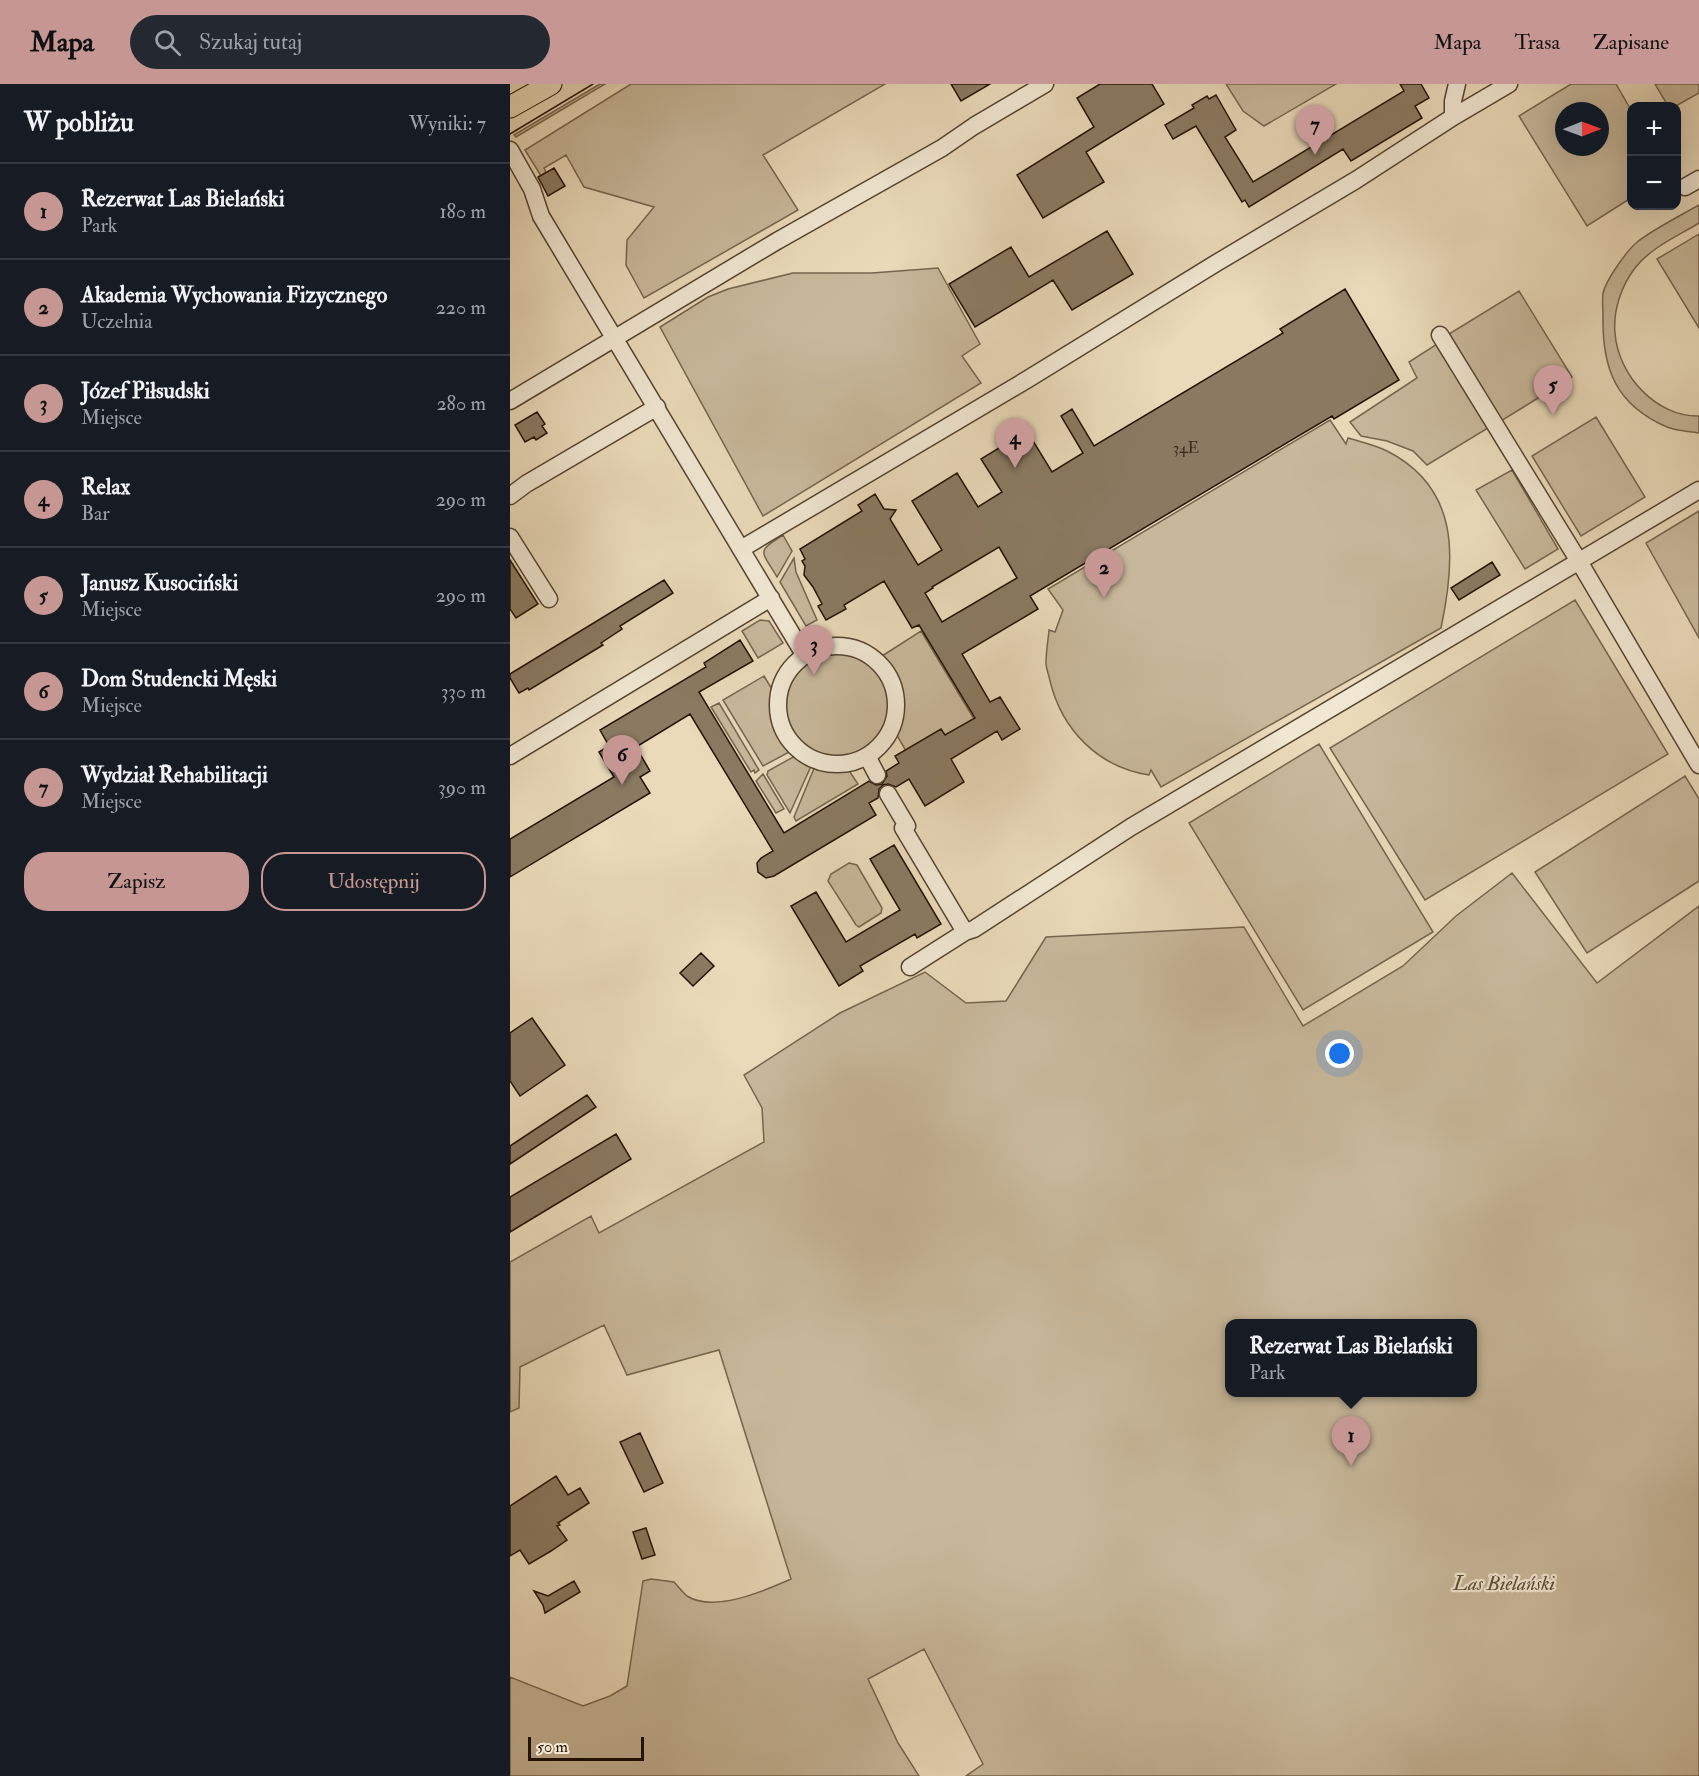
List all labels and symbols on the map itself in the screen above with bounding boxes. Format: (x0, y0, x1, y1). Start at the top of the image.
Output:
north arrow (1555, 102, 1609, 156)
pin: 7 (1296, 106, 1334, 155)
pin: 5 (1534, 366, 1572, 415)
pin: 4 (996, 418, 1034, 468)
house number: 34E (1173, 438, 1199, 458)
pin: 2 (1084, 548, 1124, 598)
pin: 3 (794, 626, 834, 675)
pin: 6 (602, 736, 642, 785)
your location (1325, 1039, 1354, 1068)
pin: 1 (1332, 1416, 1370, 1466)
park label: Las Bielański (1452, 1571, 1555, 1596)
scale bar (528, 1734, 644, 1762)

